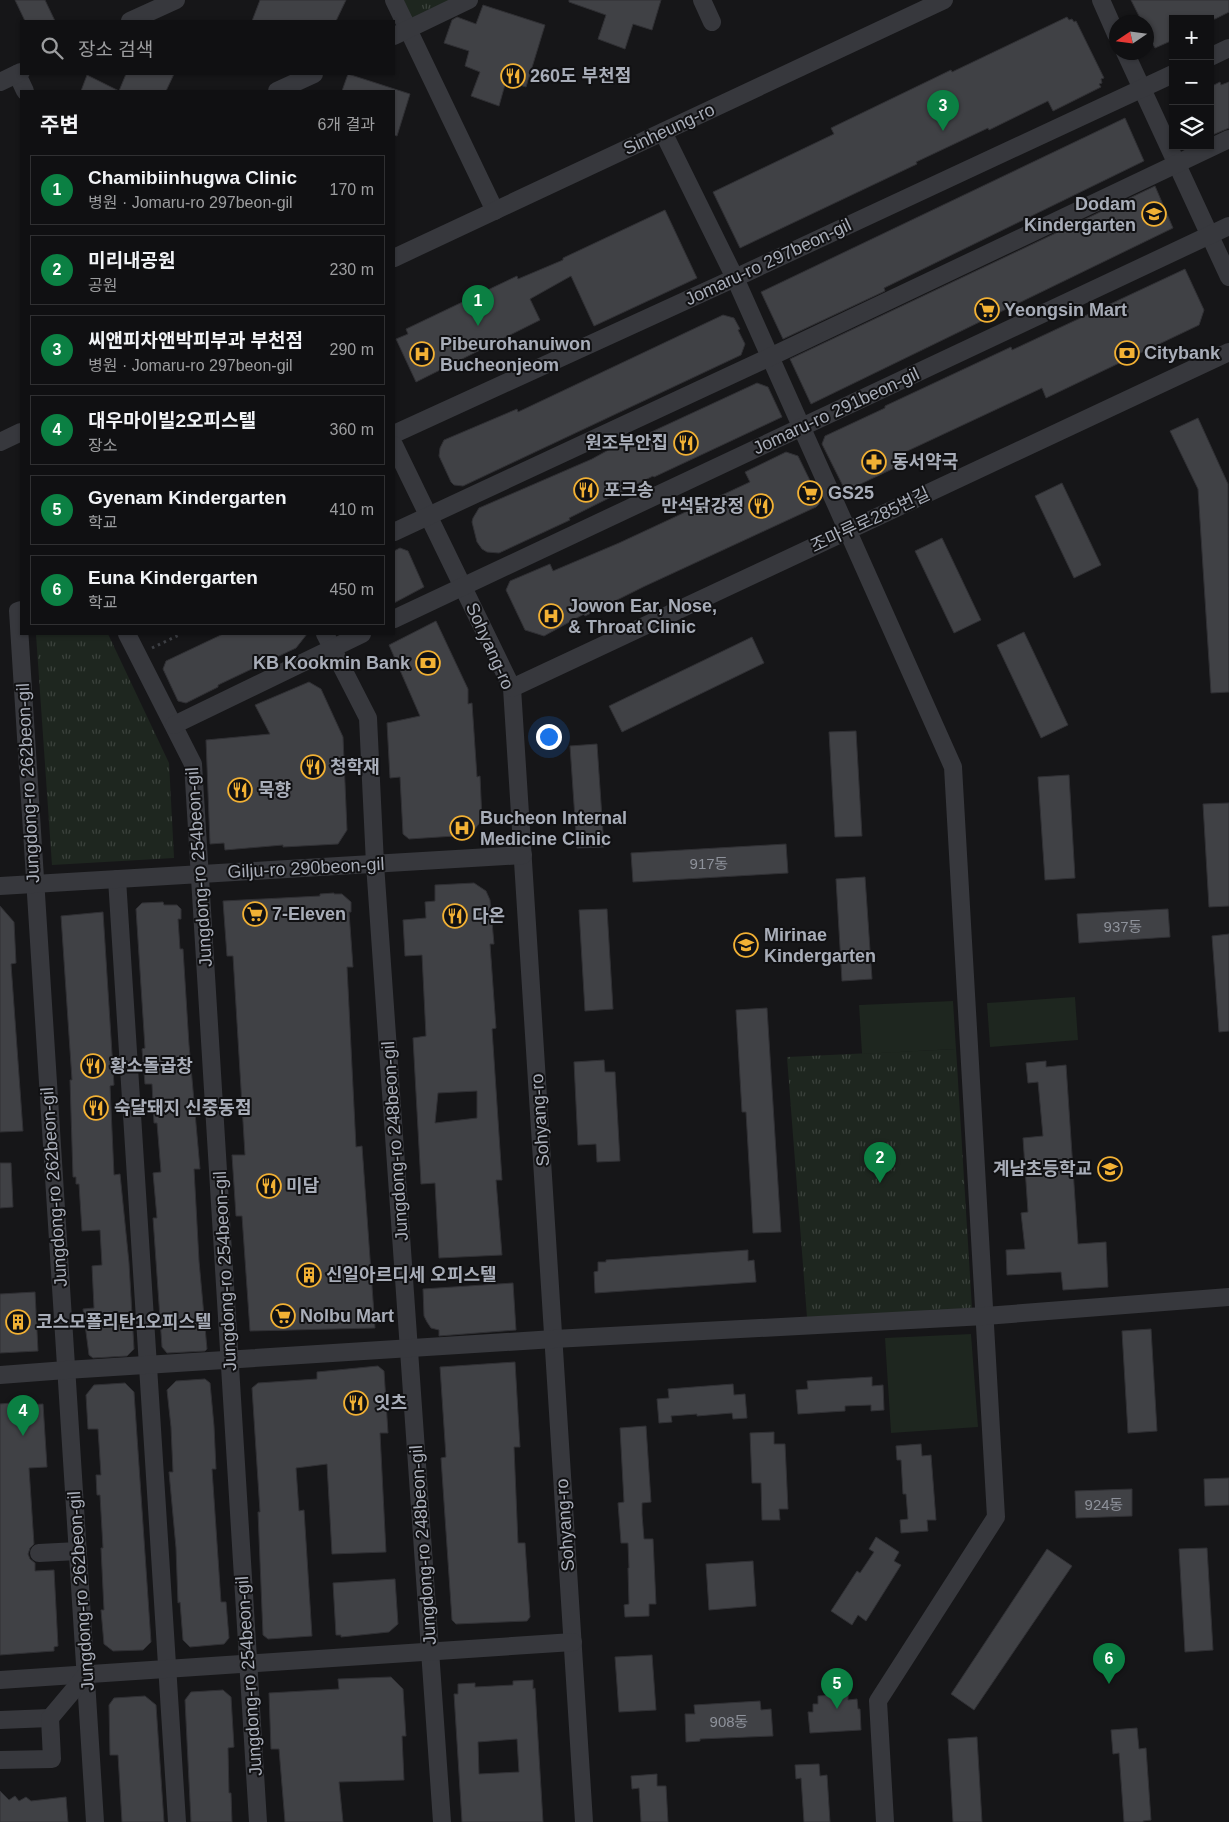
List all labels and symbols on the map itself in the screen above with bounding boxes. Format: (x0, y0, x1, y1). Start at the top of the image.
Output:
north arrow (1109, 15, 1154, 60)
restaurant icon: 260도 부천점 (500, 63, 526, 89)
place label: 260도 부천점 (530, 66, 631, 86)
pin: 3 (927, 90, 959, 131)
street label: Sinheung-ro (620, 99, 718, 159)
place label: Dodam Kindergarten (1024, 194, 1136, 235)
school or university icon: Dodam Kindergarten (1141, 201, 1167, 227)
street label: Jomaru-ro 297beon-gil (682, 215, 854, 309)
pin: 1 (462, 285, 494, 326)
supermarket icon: Yeongsin Mart (974, 297, 1000, 323)
place label: Yeongsin Mart (1004, 300, 1127, 320)
place label: Pibeurohanuiwon Bucheonjeom (440, 334, 591, 375)
bank icon: Citybank (1114, 340, 1140, 366)
hospital icon: Pibeurohanuiwon Bucheonjeom (409, 341, 435, 367)
place label: Citybank (1144, 343, 1221, 363)
street label: Jomaru-ro 291beon-gil (750, 364, 922, 458)
restaurant icon: 원조부안집 (673, 430, 699, 456)
place label: 원조부안집 (585, 433, 668, 453)
pharmacy icon: 동서약국 (861, 449, 887, 475)
place label: 동서약국 (892, 452, 958, 472)
restaurant icon: 포크송 (573, 477, 599, 503)
place label: 포크송 (604, 480, 654, 500)
supermarket icon: GS25 (797, 480, 823, 506)
place label: GS25 (828, 483, 874, 503)
street label: 조마루로285번길 (807, 484, 933, 556)
restaurant icon: 만석닭강정 (748, 493, 774, 519)
place label: 만석닭강정 (661, 496, 744, 516)
place label: Jowon Ear, Nose, & Throat Clinic (568, 596, 717, 637)
street label: Sohyang-ro (462, 599, 518, 693)
hospital icon: Jowon Ear, Nose, & Throat Clinic (538, 603, 564, 629)
bank icon: KB Kookmin Bank (415, 650, 441, 676)
place label: KB Kookmin Bank (253, 653, 411, 673)
street label: Jungdong-ro 262beon-gil (13, 683, 43, 883)
your location (536, 724, 562, 750)
restaurant icon: 청학재 (300, 754, 326, 780)
place label: 청학재 (330, 757, 380, 777)
street label: Jungdong-ro 254beon-gil (182, 766, 216, 968)
restaurant icon: 묵향 (227, 777, 253, 803)
place label: 묵향 (258, 780, 291, 800)
place label: Bucheon Internal Medicine Clinic (480, 808, 627, 849)
hospital icon: Bucheon Internal Medicine Clinic (449, 815, 475, 841)
street label: Gilju-ro 290beon-gil (227, 854, 385, 882)
house number: 917동 (690, 855, 728, 872)
supermarket icon: 7-Eleven (242, 901, 268, 927)
restaurant icon: 다온 (442, 903, 468, 929)
place label: 7-Eleven (272, 904, 346, 924)
place label: 다온 (472, 906, 505, 926)
house number: 937동 (1104, 918, 1142, 935)
place label: Mirinae Kindergarten (764, 925, 876, 966)
school or university icon: Mirinae Kindergarten (733, 932, 759, 958)
street label: Jungdong-ro 248beon-gil (378, 1040, 412, 1242)
restaurant icon: 황소돌곱창 (80, 1053, 106, 1079)
place label: 황소돌곱창 (110, 1056, 193, 1076)
street label: Sohyang-ro (527, 1073, 553, 1167)
street label: Jungdong-ro 262beon-gil (37, 1086, 71, 1288)
restaurant icon: 숙달돼지 신중동점 (83, 1095, 109, 1121)
place label: 숙달돼지 신중동점 (114, 1098, 251, 1118)
pin: 2 (864, 1142, 896, 1183)
school or university icon: 계남초등학교 (1097, 1156, 1123, 1182)
place label: 계남초등학교 (993, 1159, 1092, 1179)
street label: Jungdong-ro 254beon-gil (210, 1171, 240, 1371)
restaurant icon: 미담 (256, 1173, 282, 1199)
place label: 미담 (286, 1176, 320, 1196)
building icon: 신일아르디세 오피스텔 (296, 1262, 322, 1288)
place label: 신일아르디세 오피스텔 (326, 1265, 497, 1285)
supermarket icon: Nolbu Mart (270, 1303, 296, 1329)
place label: Nolbu Mart (300, 1306, 394, 1326)
building icon: 코스모폴리탄1오피스텔 (5, 1309, 31, 1335)
place label: 코스모폴리탄1오피스텔 (36, 1312, 212, 1332)
restaurant icon: 잇츠 (343, 1390, 369, 1416)
place label: 잇츠 (374, 1393, 407, 1413)
pin: 4 (7, 1395, 39, 1436)
street label: Jungdong-ro 248beon-gil (406, 1444, 440, 1646)
street label: Sohyang-ro (552, 1478, 578, 1572)
street label: Jungdong-ro 262beon-gil (64, 1490, 98, 1692)
house number: 924동 (1085, 1496, 1123, 1513)
street label: Jungdong-ro 254beon-gil (232, 1575, 266, 1777)
pin: 6 (1093, 1643, 1125, 1684)
pin: 5 (821, 1668, 853, 1709)
house number: 908동 (710, 1713, 748, 1730)

